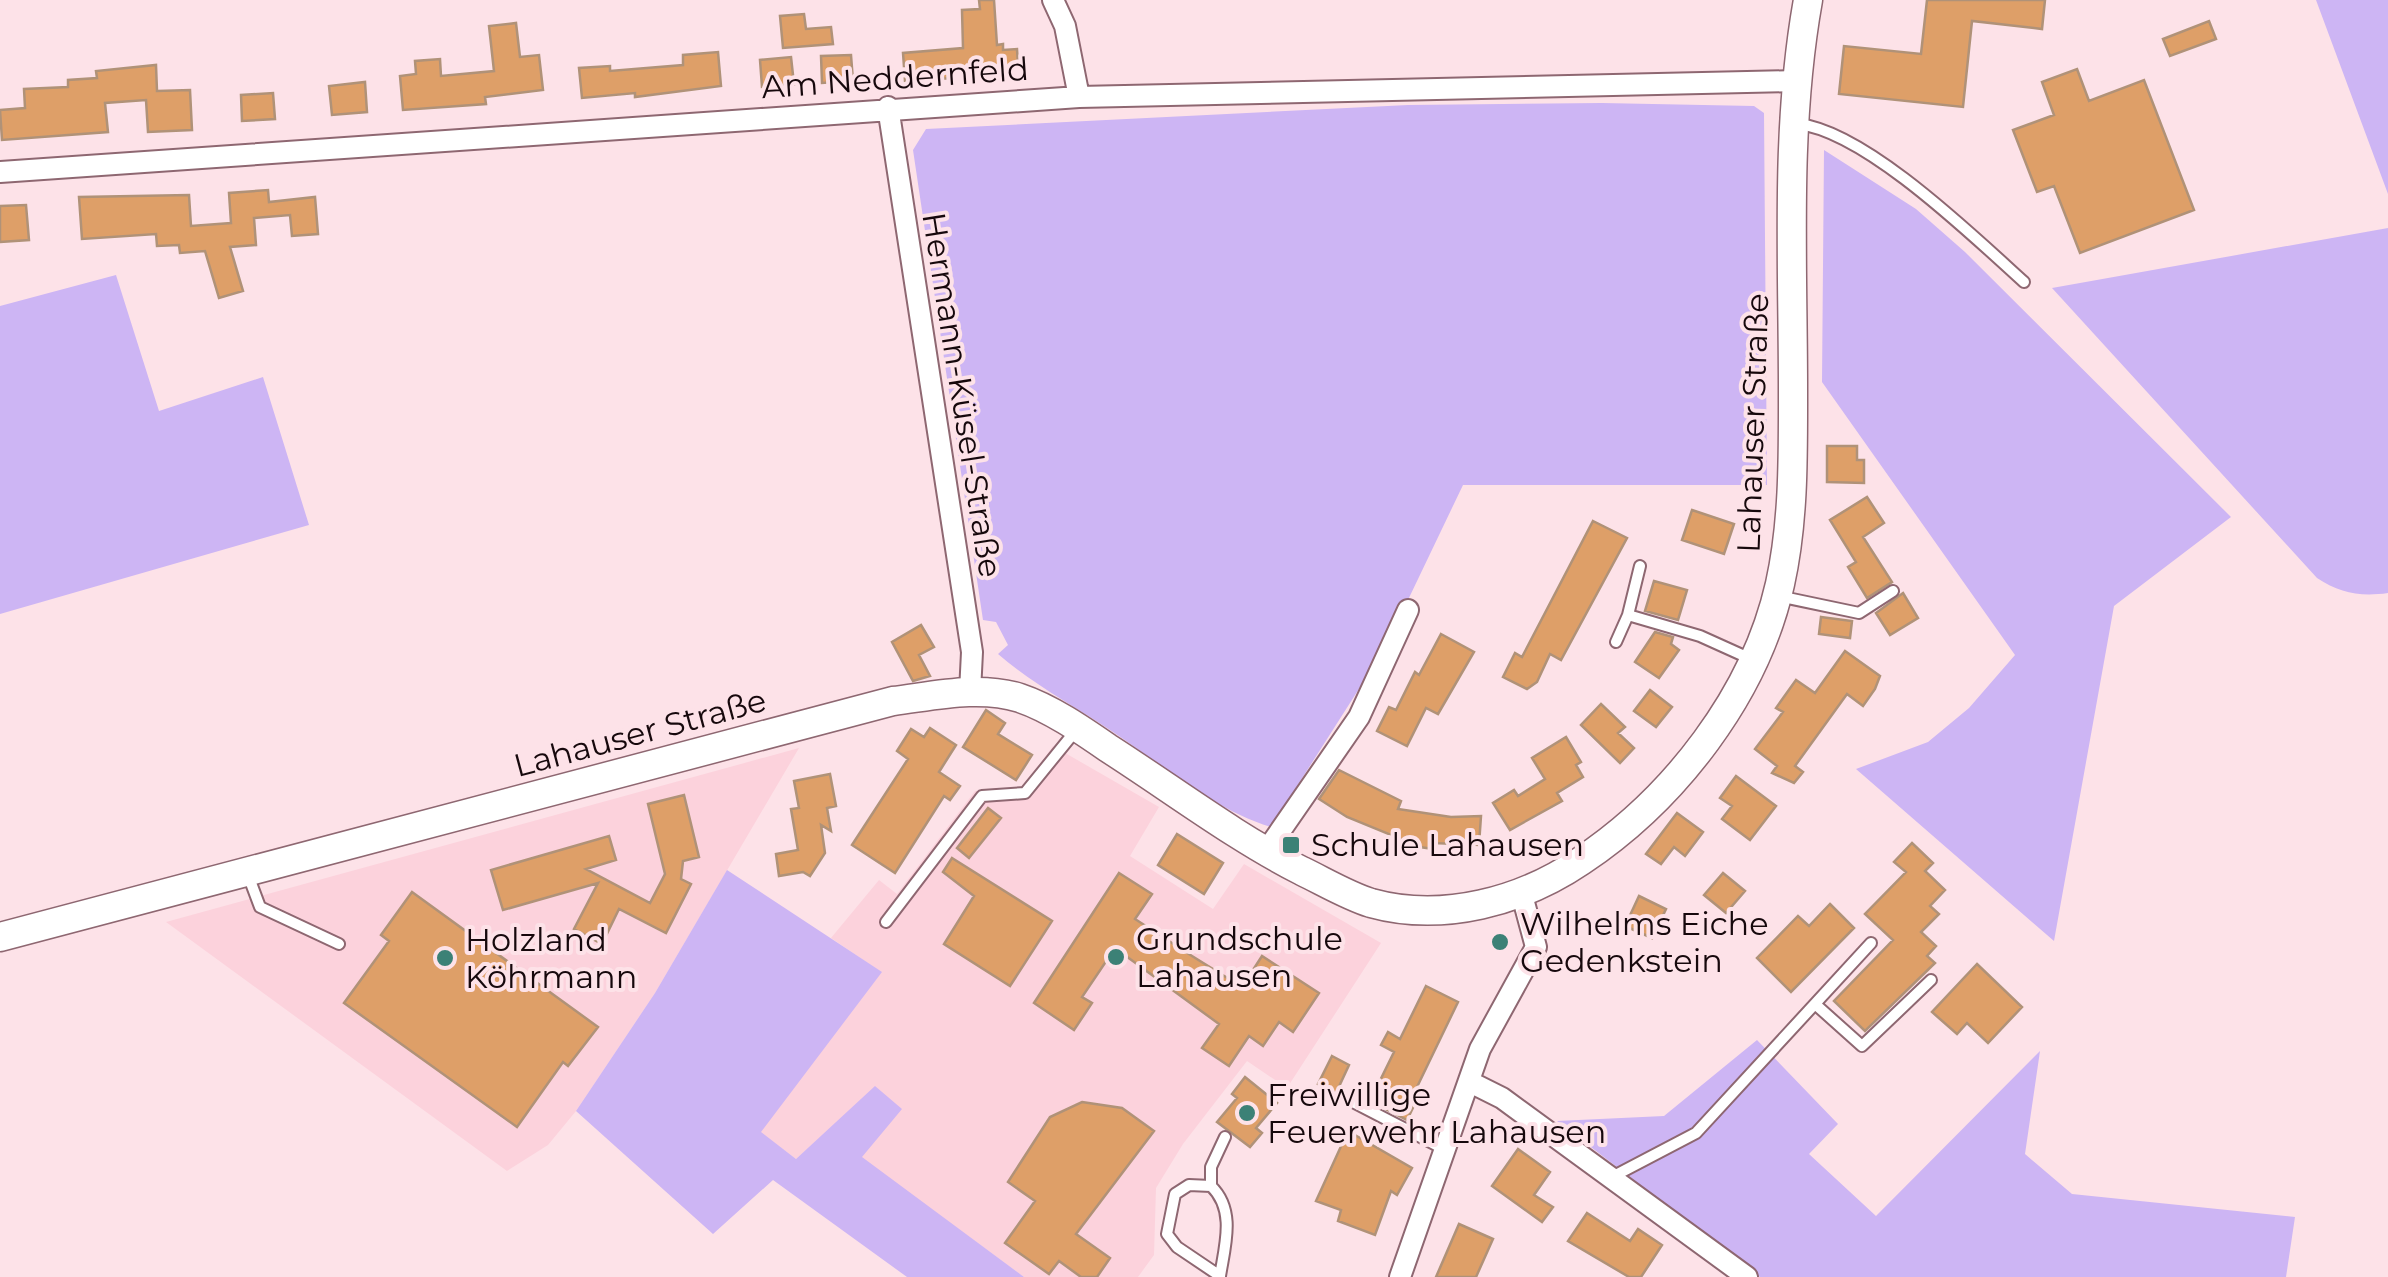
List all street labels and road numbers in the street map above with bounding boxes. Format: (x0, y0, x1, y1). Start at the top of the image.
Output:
street label: Am Neddernfeld (760, 49, 1030, 106)
street label: Hermann-Küsel-Straße (914, 210, 1011, 580)
street label: Lahauser Straße (1728, 293, 1777, 553)
street label: Lahauser Straße (509, 680, 770, 785)

